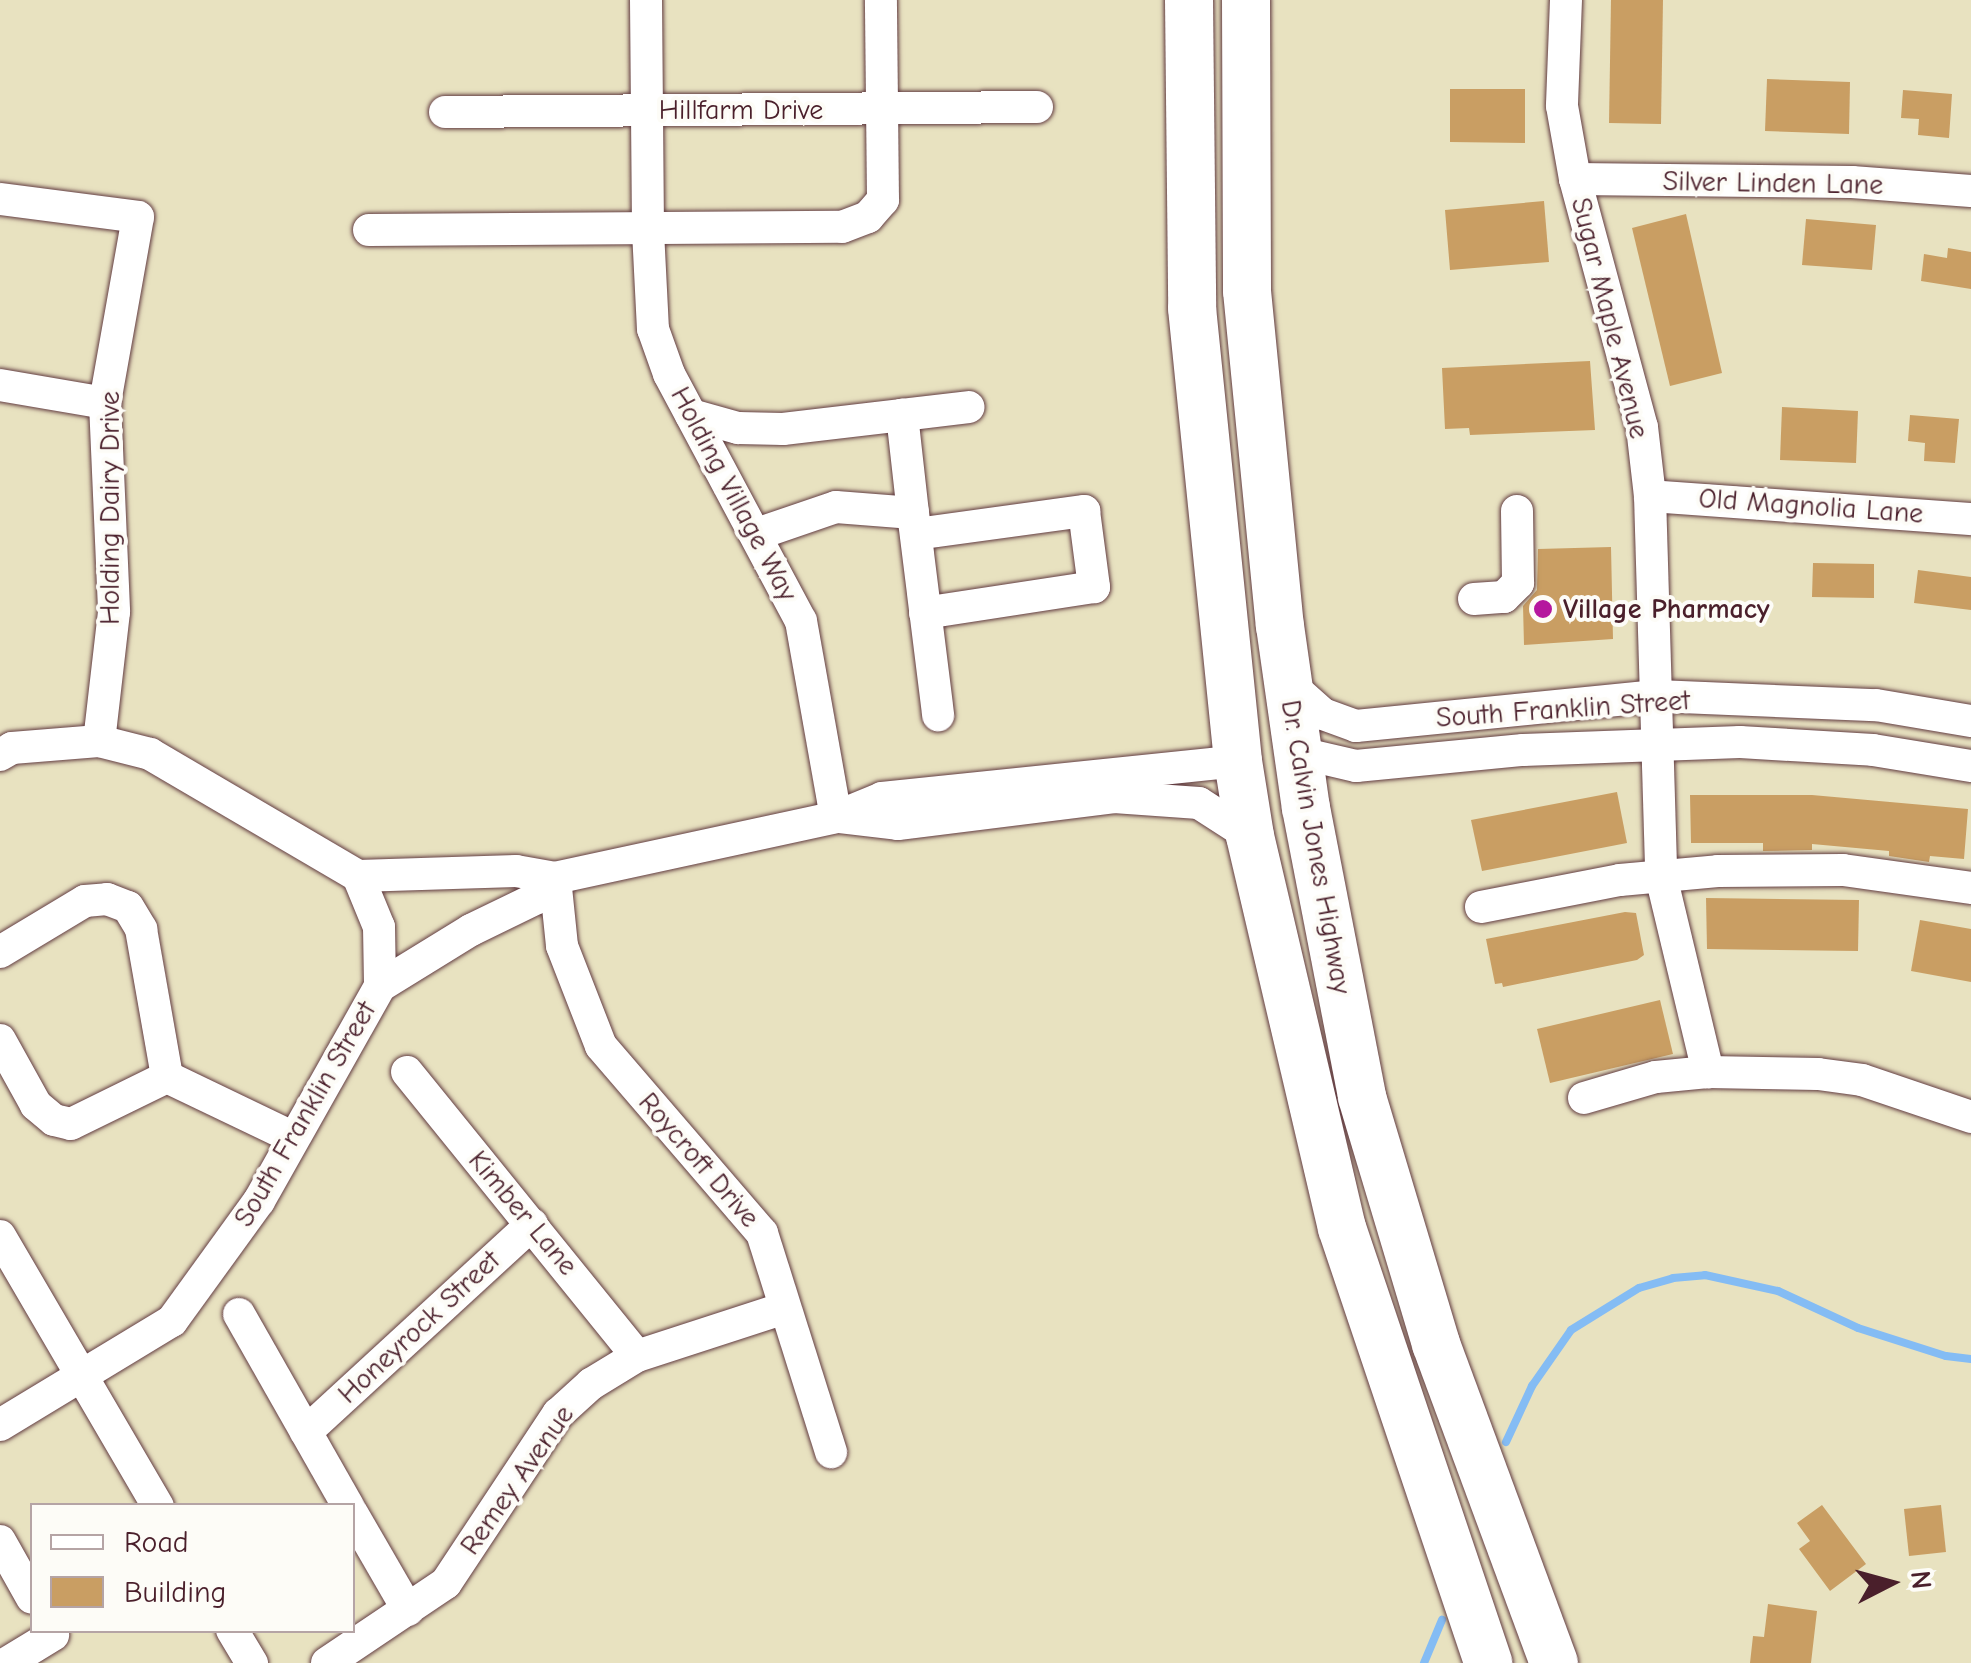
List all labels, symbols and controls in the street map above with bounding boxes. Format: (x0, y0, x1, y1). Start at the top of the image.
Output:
street label: Hillfarm Drive (659, 93, 823, 127)
street label: Silver Linden Lane (1662, 164, 1884, 202)
street label: Sugar Maple Avenue (1564, 194, 1656, 442)
street label: Holding Village Way (663, 381, 805, 607)
street label: Holding Dairy Drive (93, 391, 127, 625)
street label: Old Magnolia Lane (1698, 481, 1924, 531)
place label: Village Pharmacy (1563, 592, 1770, 626)
marker: Village Pharmacy (1532, 598, 1554, 620)
street label: South Franklin Street (1435, 683, 1691, 735)
street label: Dr. Calvin Jones Highway (1274, 697, 1358, 997)
street label: South Franklin Street (227, 995, 383, 1233)
street label: Roycroft Drive (631, 1086, 767, 1234)
street label: Kimber Lane (461, 1144, 585, 1282)
street label: Honeyrock Street (331, 1243, 507, 1411)
street label: Remey Avenue (453, 1399, 581, 1561)
legend (30, 1503, 355, 1633)
text: Road (124, 1525, 189, 1560)
north arrow (1841, 1533, 1941, 1633)
text: N (1904, 1569, 1938, 1591)
text: Building (124, 1575, 227, 1610)

